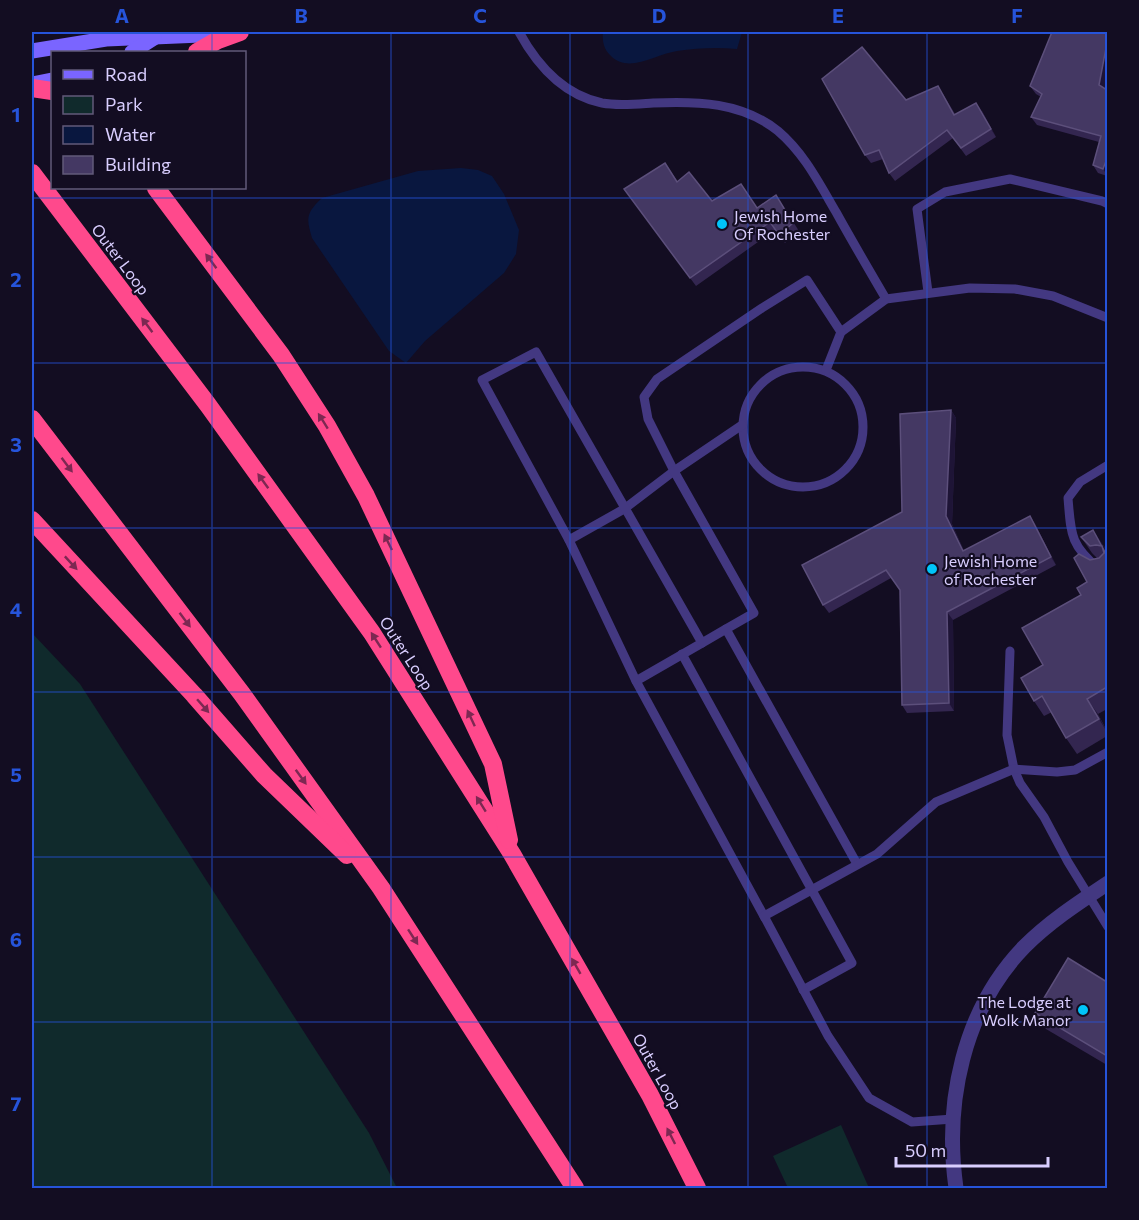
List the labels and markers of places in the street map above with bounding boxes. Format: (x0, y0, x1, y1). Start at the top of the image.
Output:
place label: Jewish Home Of Rochester (734, 206, 831, 243)
marker: Jewish Home Of Rochester (715, 217, 729, 231)
place label: Jewish Home of Rochester (944, 551, 1037, 588)
marker: Jewish Home of Rochester (925, 562, 939, 576)
place label: The Lodge at Wolk Manor (977, 992, 1072, 1029)
marker: The Lodge at Wolk Manor (1076, 1003, 1090, 1017)

